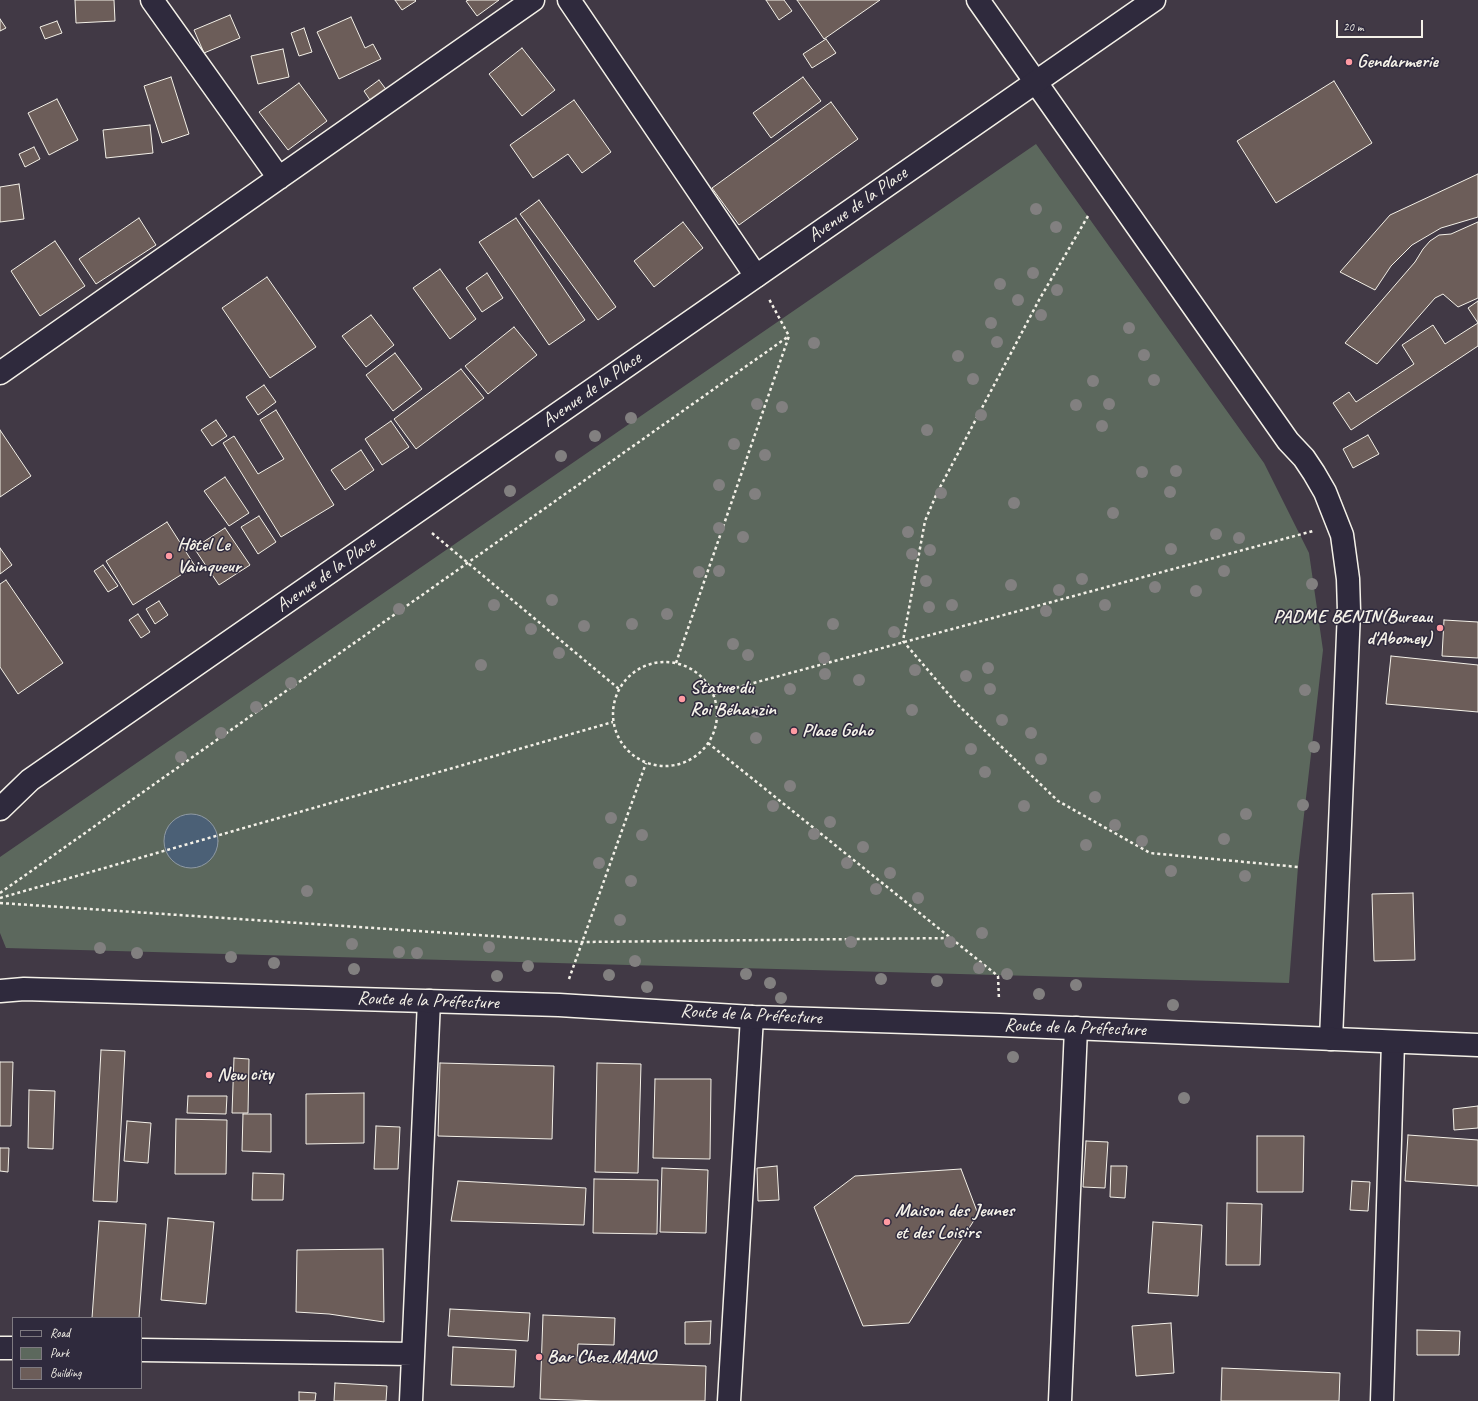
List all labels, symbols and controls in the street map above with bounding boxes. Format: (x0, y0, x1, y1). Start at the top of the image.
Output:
scale bar (1338, 12, 1425, 38)
text: 20 m (1343, 19, 1363, 35)
place label: Gendarmerie (1357, 51, 1438, 73)
marker: Gendarmerie (1344, 57, 1354, 67)
street label: Avenue de la Place (804, 162, 912, 248)
street label: Avenue de la Place (538, 347, 646, 433)
street label: Avenue de la Place (272, 532, 380, 618)
place label: Hôtel Le Vainqueur (177, 534, 241, 578)
marker: Hôtel Le Vainqueur (164, 551, 174, 561)
place label: PADME BENIN(Bureau d'Abomey) (1273, 606, 1432, 650)
marker: PADME BENIN(Bureau d'Abomey) (1435, 623, 1445, 633)
place label: Statue du Roi Béhanzin (690, 677, 776, 721)
marker: Statue du Roi Béhanzin (677, 694, 687, 704)
place label: Place Goho (802, 720, 873, 742)
marker: Place Goho (789, 726, 799, 736)
street label: Route de la Préfecture (357, 987, 499, 1015)
street label: Route de la Préfecture (680, 1000, 822, 1030)
street label: Route de la Préfecture (1004, 1014, 1146, 1042)
place label: New city (217, 1064, 273, 1086)
marker: New city (204, 1070, 214, 1080)
place label: Maison des Jeunes et des Loisirs (895, 1200, 1014, 1244)
marker: Maison des Jeunes et des Loisirs (882, 1217, 892, 1227)
legend (12, 1317, 142, 1389)
text: Road (50, 1325, 70, 1341)
text: Park (50, 1345, 69, 1361)
place label: Bar Chez MANO (547, 1346, 656, 1368)
marker: Bar Chez MANO (534, 1352, 544, 1362)
text: Building (50, 1365, 82, 1381)

